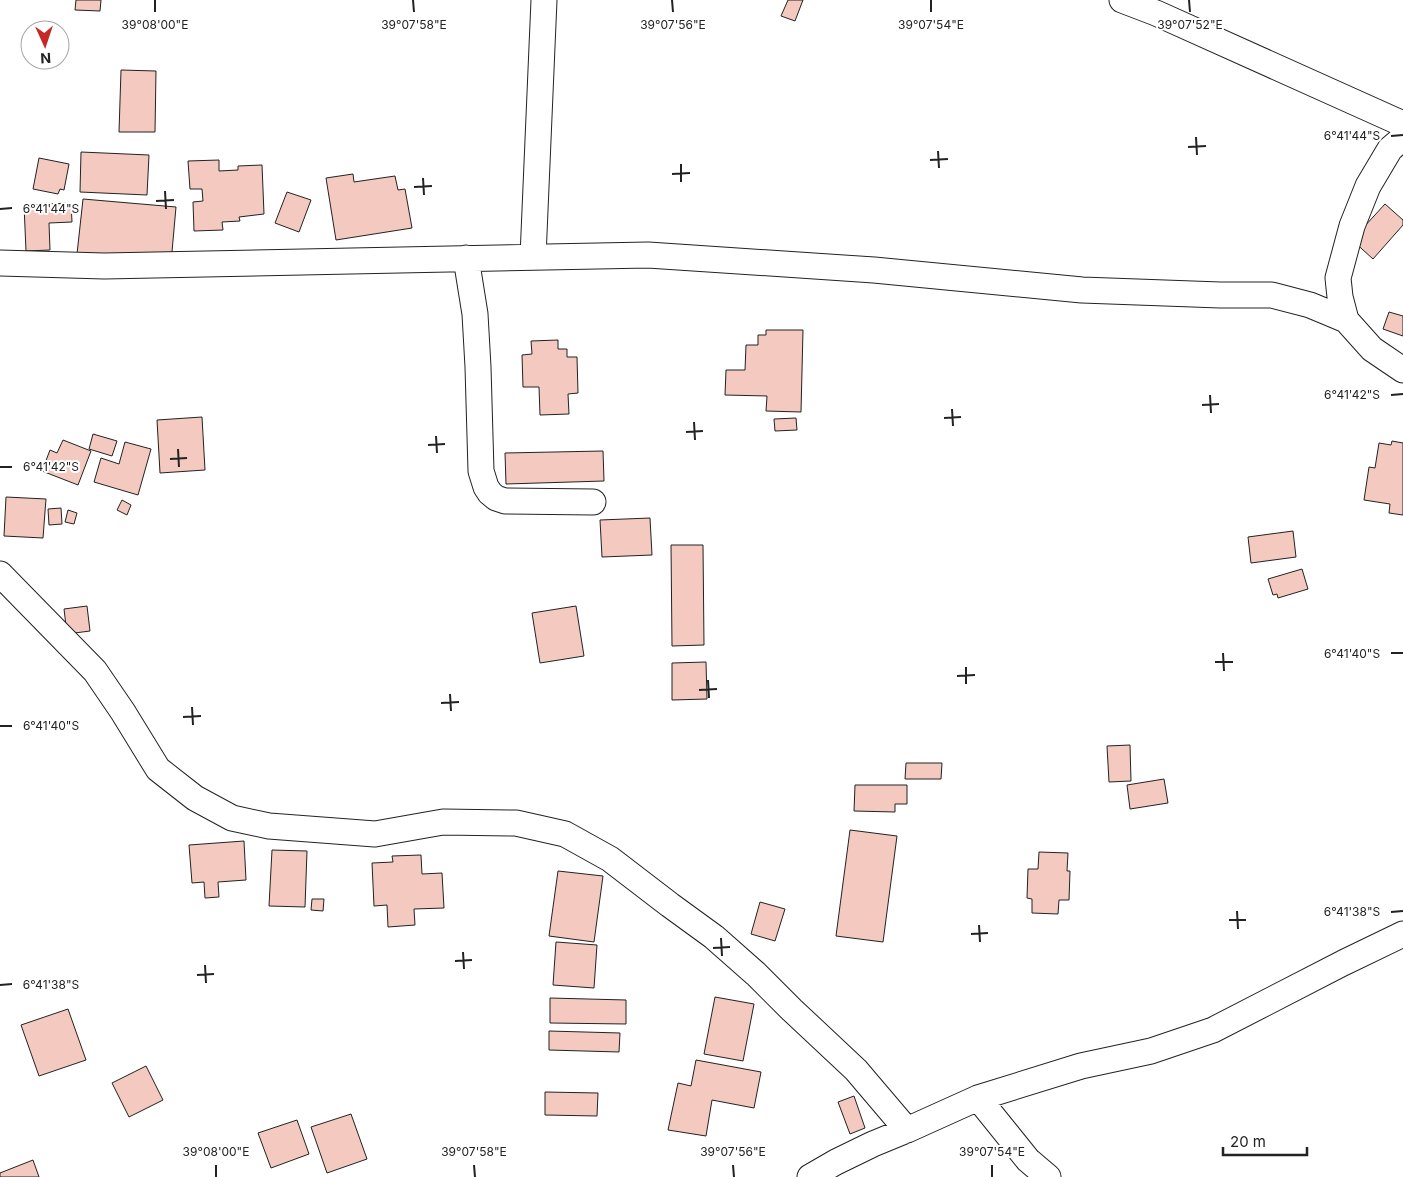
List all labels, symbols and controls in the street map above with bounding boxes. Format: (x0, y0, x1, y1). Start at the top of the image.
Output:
text: 39°08'00"E (122, 17, 188, 32)
text: 39°07'58"E (381, 17, 447, 32)
text: 39°07'56"E (640, 17, 706, 32)
text: 39°07'54"E (898, 17, 964, 32)
text: 39°07'52"E (1157, 17, 1223, 32)
north arrow (20, 20, 70, 70)
text: N (40, 50, 51, 67)
text: 6°41'44"S (1324, 128, 1381, 143)
text: 6°41'44"S (23, 201, 80, 216)
text: 6°41'42"S (1324, 387, 1380, 402)
text: 6°41'42"S (23, 459, 79, 474)
text: 6°41'40"S (1324, 646, 1380, 661)
text: 6°41'40"S (23, 718, 79, 733)
text: 6°41'38"S (1324, 904, 1381, 919)
text: 6°41'38"S (23, 977, 80, 992)
scale bar (1223, 1124, 1307, 1156)
text: 20 m (1230, 1132, 1266, 1151)
text: 39°08'00"E (183, 1144, 249, 1159)
text: 39°07'58"E (441, 1144, 507, 1159)
text: 39°07'56"E (700, 1144, 766, 1159)
text: 39°07'54"E (959, 1144, 1025, 1159)

